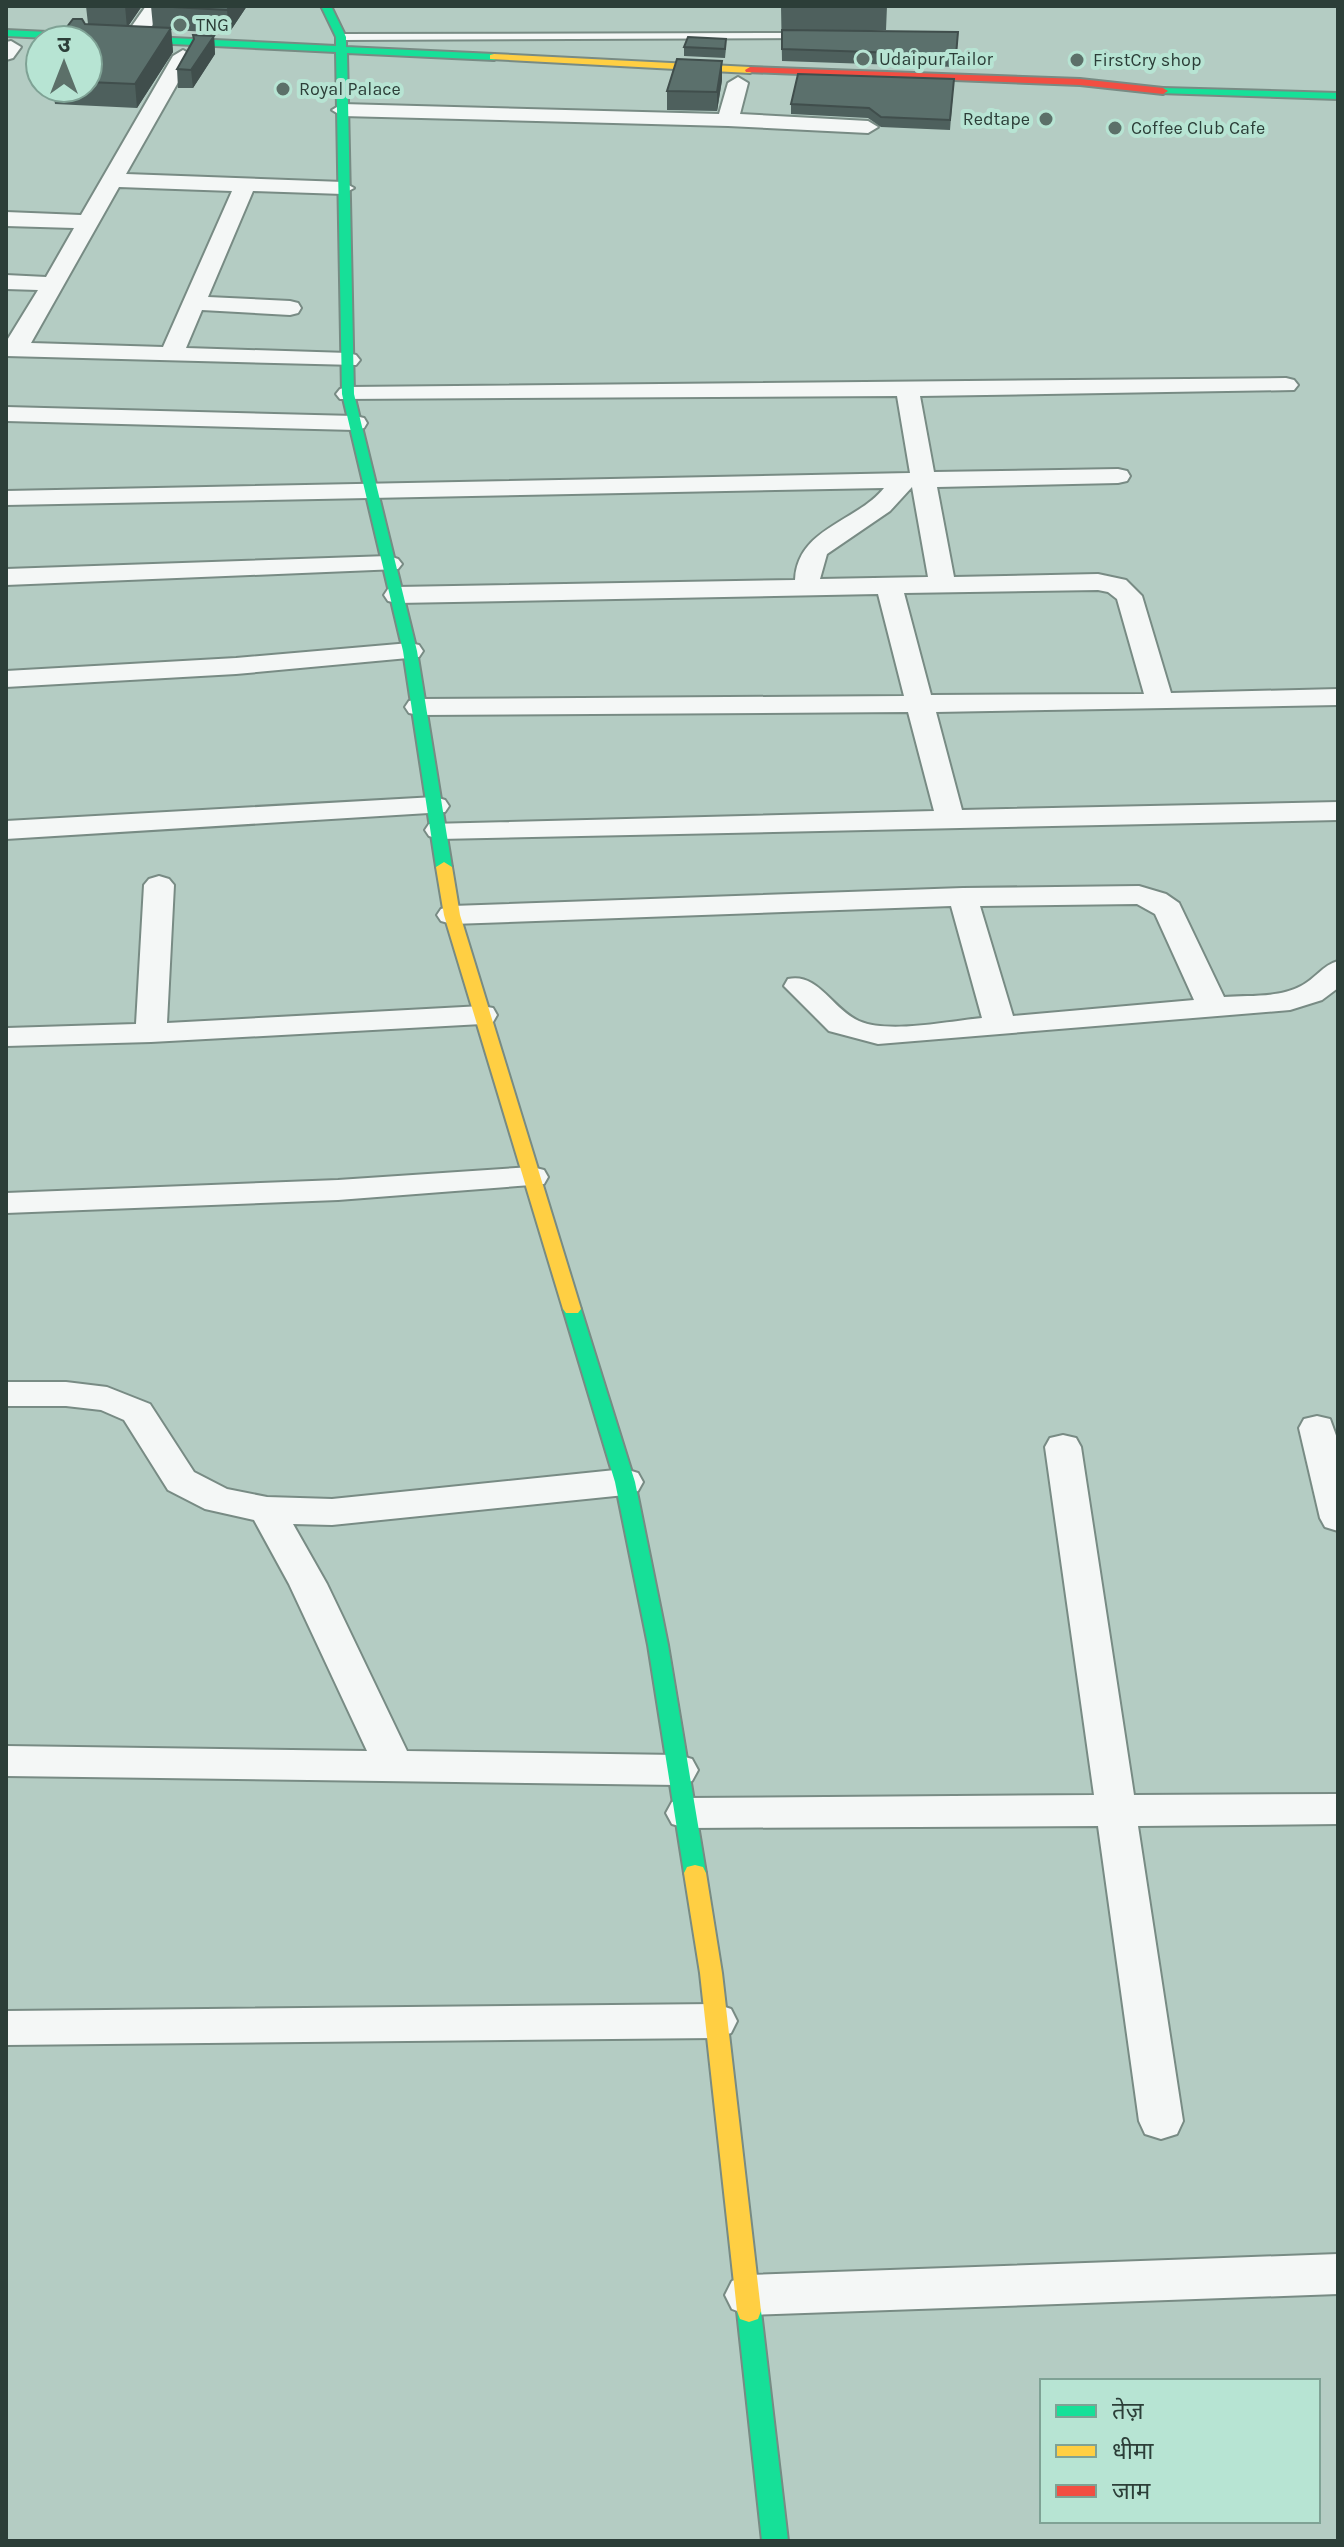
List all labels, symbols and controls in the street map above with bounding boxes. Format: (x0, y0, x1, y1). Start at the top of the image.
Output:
place label: TNG (196, 14, 229, 36)
marker: TNG (171, 16, 189, 34)
north arrow (24, 24, 104, 104)
text: उ (58, 32, 72, 58)
place label: Udaipur Tailor (879, 48, 993, 70)
place label: FirstCry shop (1093, 49, 1201, 71)
marker: Udaipur Tailor (854, 50, 872, 68)
marker: FirstCry shop (1068, 51, 1086, 69)
place label: Royal Palace (299, 78, 401, 100)
marker: Royal Palace (274, 80, 292, 98)
place label: Redtape (963, 108, 1030, 130)
marker: Redtape (1037, 110, 1055, 128)
place label: Coffee Club Cafe (1131, 117, 1265, 139)
marker: Coffee Club Cafe (1106, 119, 1124, 137)
legend (1040, 2379, 1320, 2523)
text: तेज़ (1112, 2397, 1145, 2425)
text: धीमा (1112, 2437, 1154, 2465)
text: जाम (1112, 2477, 1151, 2505)

